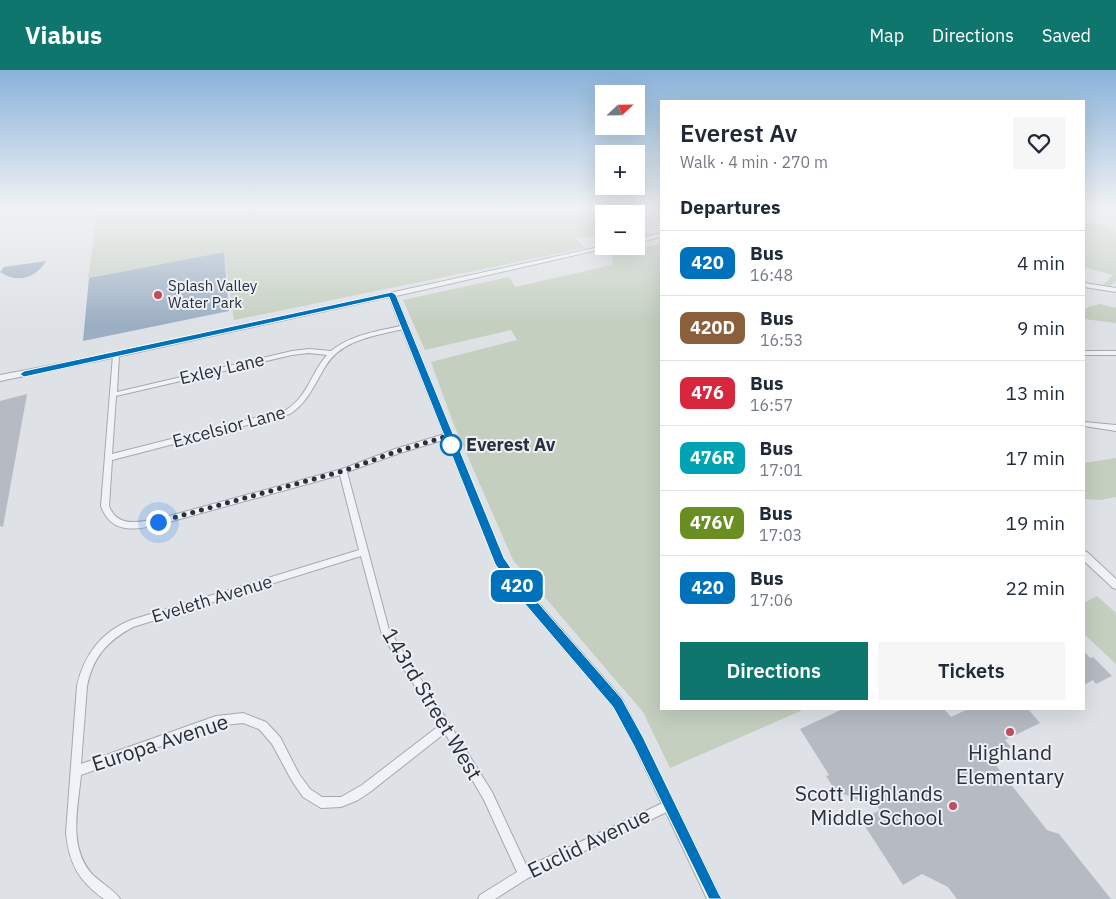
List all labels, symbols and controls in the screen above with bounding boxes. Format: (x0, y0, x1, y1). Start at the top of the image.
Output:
text: Viabus (25, 19, 102, 51)
text: Map (869, 24, 904, 47)
text: Directions (932, 24, 1014, 47)
text: Saved (1042, 24, 1091, 47)
north arrow (595, 85, 645, 135)
map controls (595, 85, 645, 255)
text: Everest Av (680, 117, 797, 149)
button: heart (1013, 117, 1065, 169)
button: + (595, 145, 645, 195)
text: Walk · 4 min · 270 m (680, 152, 828, 172)
text: Departures (680, 195, 780, 219)
button: − (595, 205, 645, 255)
text: Bus (750, 241, 784, 265)
text: 420 (691, 251, 724, 274)
text: 4 min (1017, 251, 1065, 275)
text: 16:48 (750, 265, 793, 285)
place label: Splash Valley Water Park (168, 276, 258, 312)
marker: Splash Valley Water Park (152, 289, 164, 301)
text: Bus (760, 306, 794, 330)
text: 420D (690, 316, 735, 339)
text: 9 min (1017, 316, 1065, 340)
text: 16:53 (760, 330, 803, 350)
street label: Exley Lane (177, 348, 267, 389)
text: Bus (750, 371, 784, 395)
text: 476 (691, 381, 724, 404)
text: 13 min (1006, 381, 1065, 405)
text: 16:57 (750, 395, 793, 415)
street label: Excelsior Lane (170, 400, 288, 453)
place label: Everest Av (466, 433, 556, 456)
marker: Everest Av (440, 434, 462, 456)
text: Bus (760, 436, 793, 460)
text: 476R (690, 446, 735, 469)
text: 17 min (1006, 446, 1065, 470)
text: 17:01 (760, 460, 803, 480)
text: Bus (759, 501, 793, 525)
your location (146, 510, 171, 535)
text: 476V (690, 511, 734, 534)
text: 19 min (1006, 511, 1065, 535)
text: 17:03 (759, 525, 802, 545)
text: Bus (750, 566, 784, 590)
street label: Eveleth Avenue (149, 569, 275, 628)
line badge: 420 (488, 570, 546, 602)
text: 420 (501, 574, 533, 597)
text: 420 (691, 576, 724, 599)
text: 22 min (1006, 576, 1065, 600)
text: 17:06 (750, 590, 793, 610)
street label: 143rd Street West (376, 622, 489, 785)
button: Directions (680, 642, 868, 700)
button: Tickets (878, 642, 1065, 700)
street label: Europa Avenue (88, 707, 232, 777)
marker: Highland Elementary (1004, 726, 1016, 738)
place label: Highland Elementary (956, 738, 1065, 790)
place label: Scott Highlands Middle School (795, 779, 943, 831)
street label: Euclid Avenue (523, 800, 654, 884)
marker: Scott Highlands Middle School (947, 800, 959, 812)

